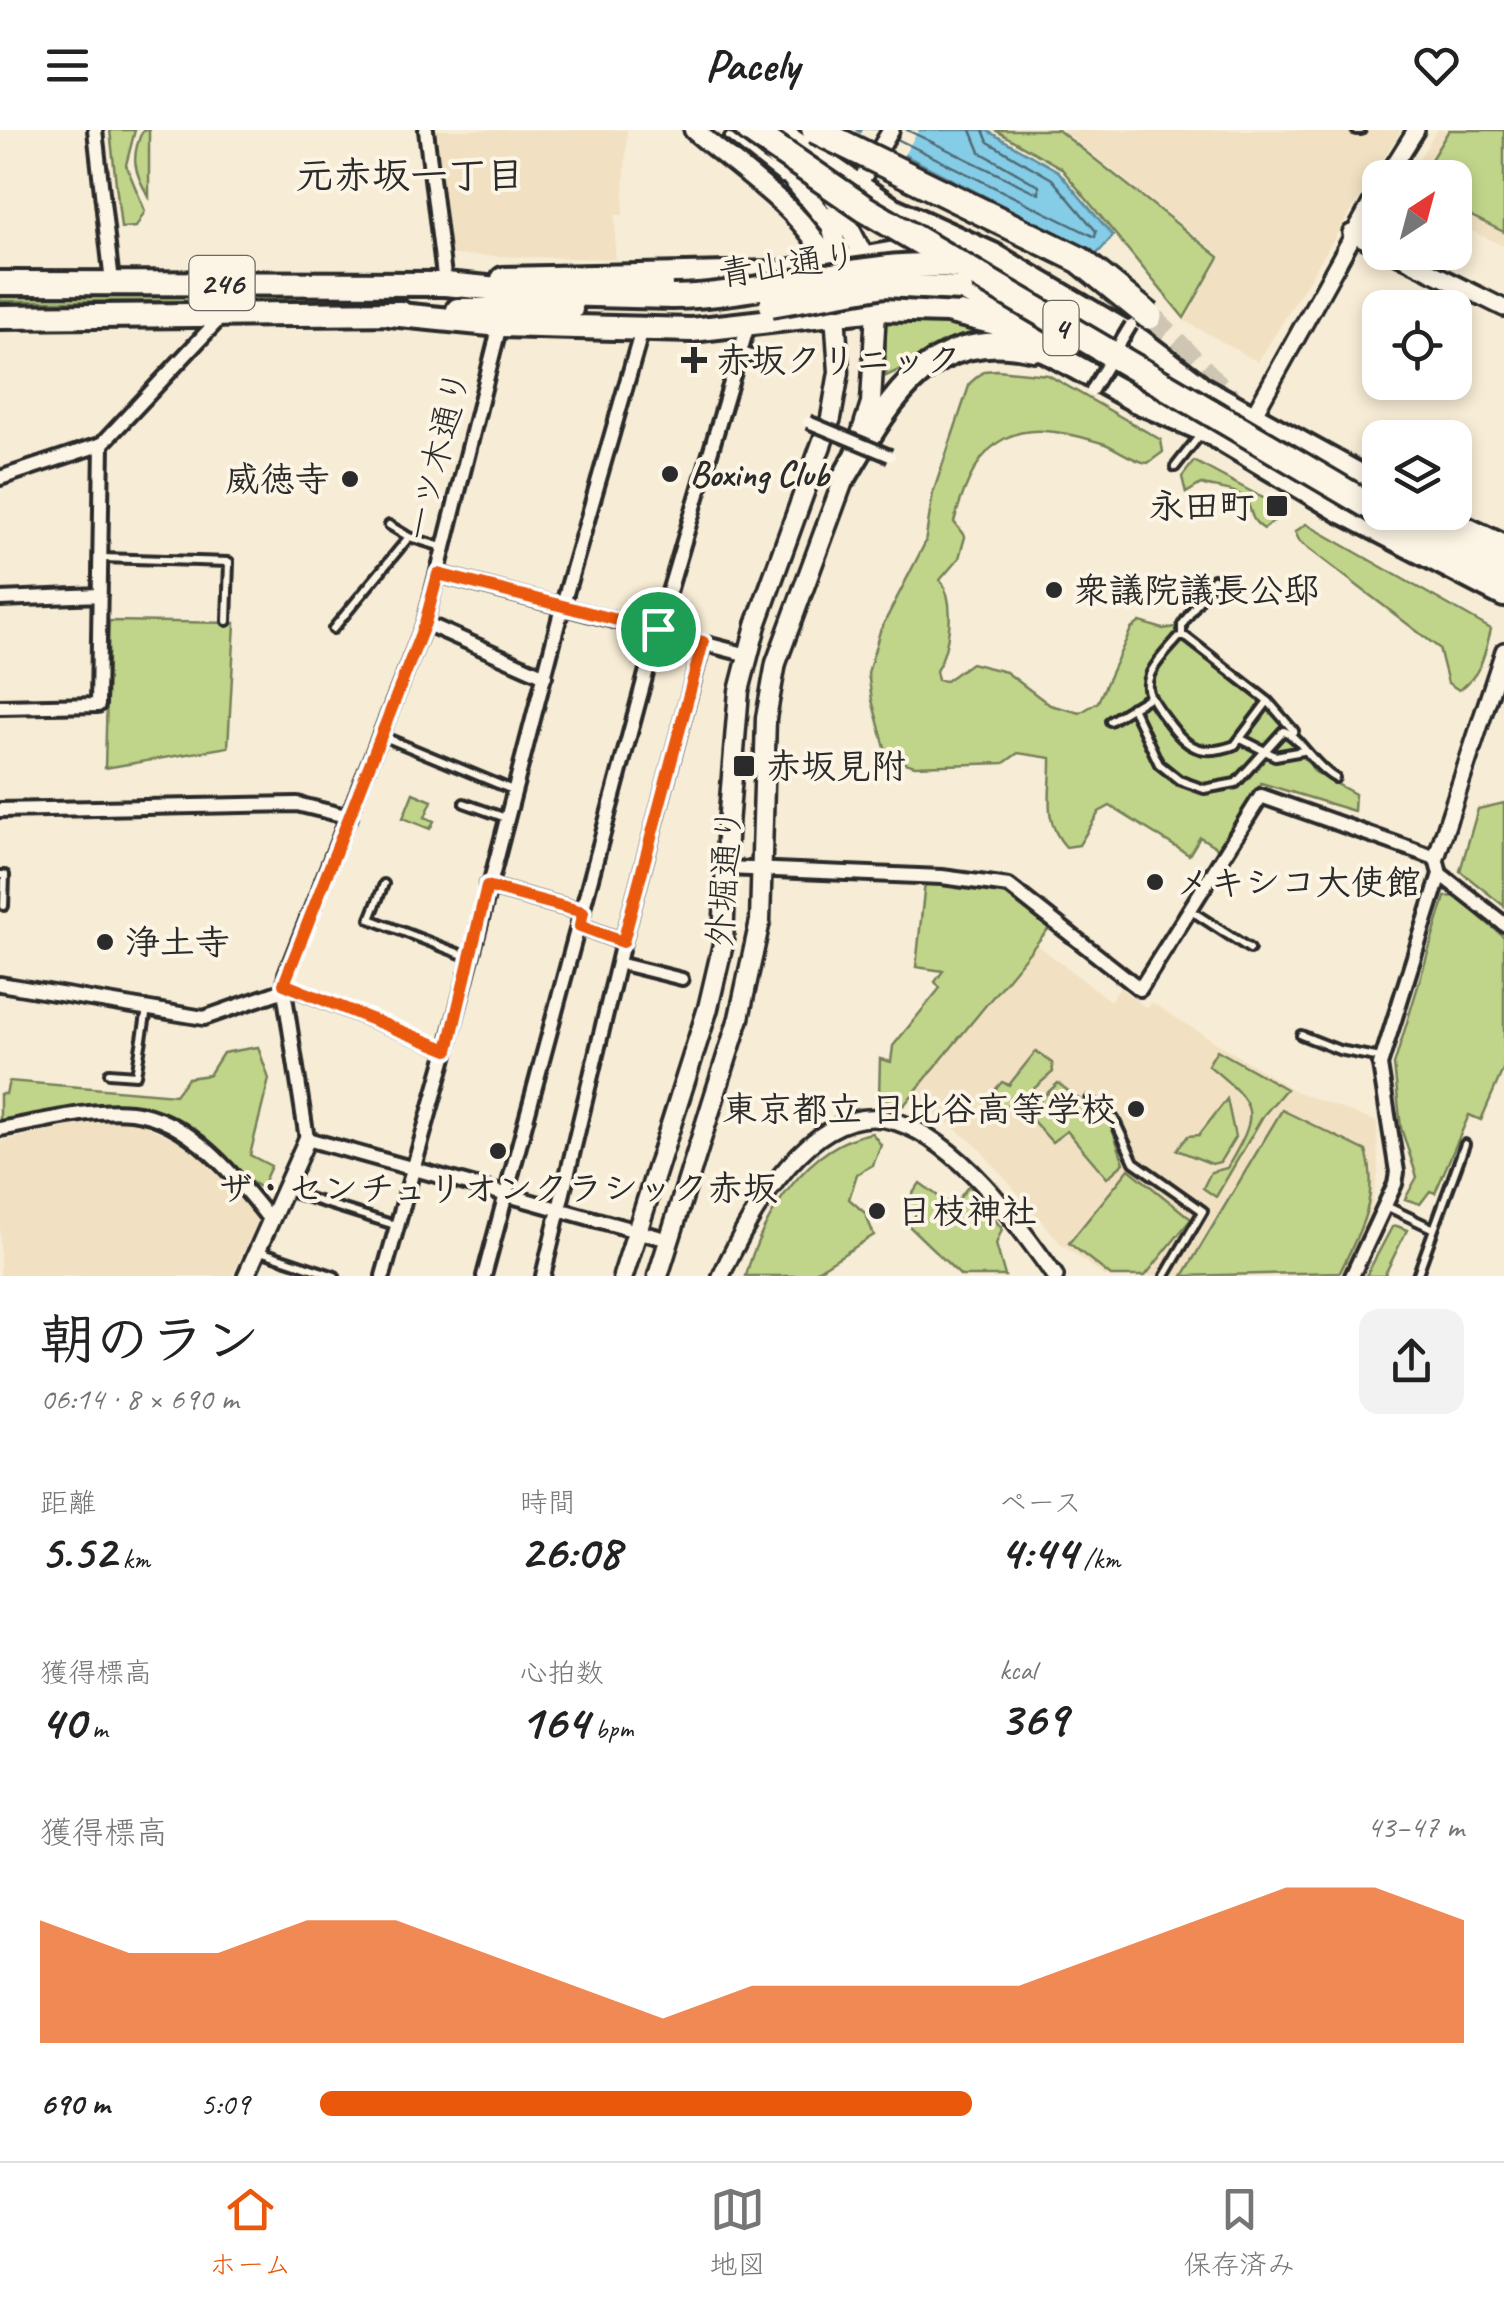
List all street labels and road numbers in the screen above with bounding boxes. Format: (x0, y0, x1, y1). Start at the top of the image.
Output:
street label: 青山通り (716, 232, 861, 297)
road number: 246 (190, 256, 254, 310)
road number: 4 (1044, 301, 1078, 355)
street label: 一ツ木通り (394, 365, 480, 545)
street label: 外堀通り (697, 806, 752, 948)

